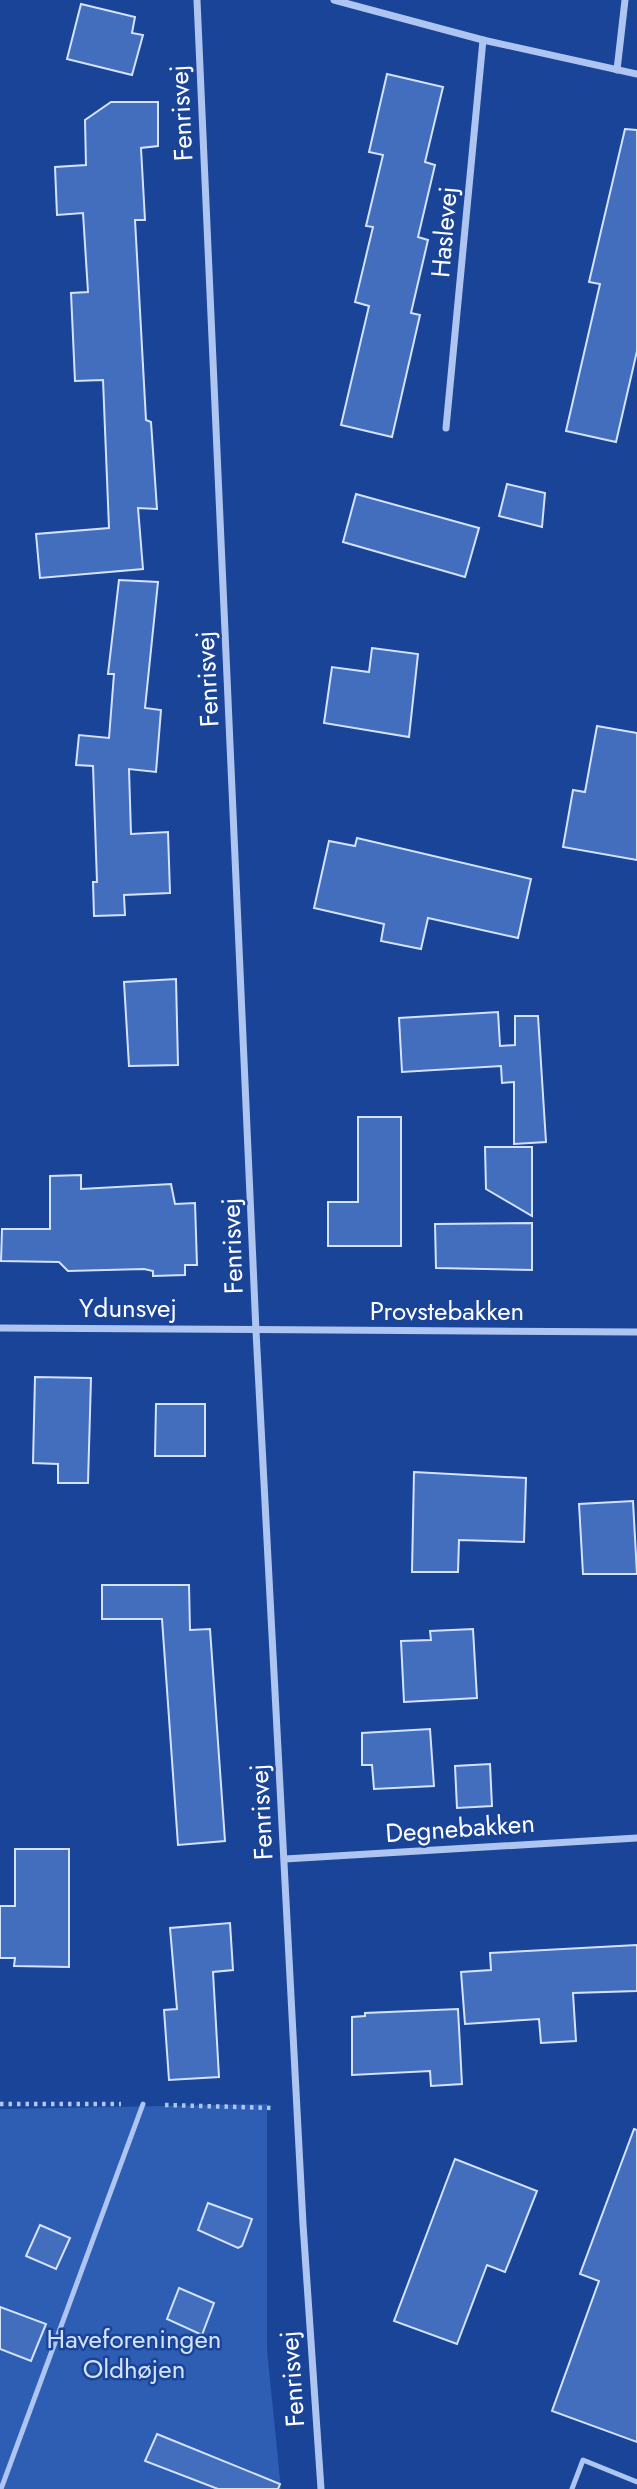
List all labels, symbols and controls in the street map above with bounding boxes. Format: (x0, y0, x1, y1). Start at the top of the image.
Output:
street label: Fenrisvej (160, 64, 202, 162)
street label: Haslevej (421, 185, 467, 279)
street label: Fenrisvej (186, 630, 228, 728)
street label: Fenrisvej (211, 1197, 253, 1295)
street label: Ydunsvej (79, 1289, 177, 1327)
street label: Provstebakken (370, 1292, 524, 1330)
street label: Fenrisvej (240, 1763, 282, 1861)
street label: Degnebakken (384, 1804, 536, 1852)
park label: Haveforeningen Oldhøjen (47, 2320, 221, 2388)
street label: Fenrisvej (270, 2330, 314, 2428)

